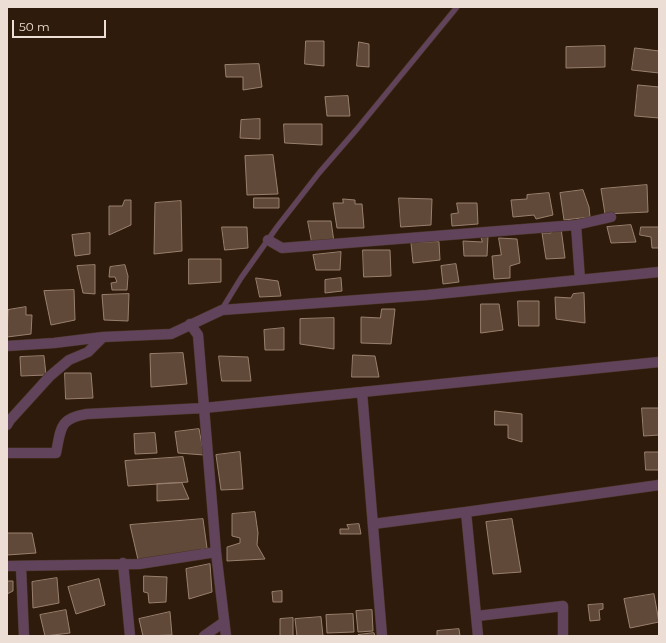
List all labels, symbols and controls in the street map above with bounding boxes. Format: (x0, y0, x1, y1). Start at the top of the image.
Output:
scale bar (14, 12, 108, 38)
text: 50 m (19, 19, 50, 34)

